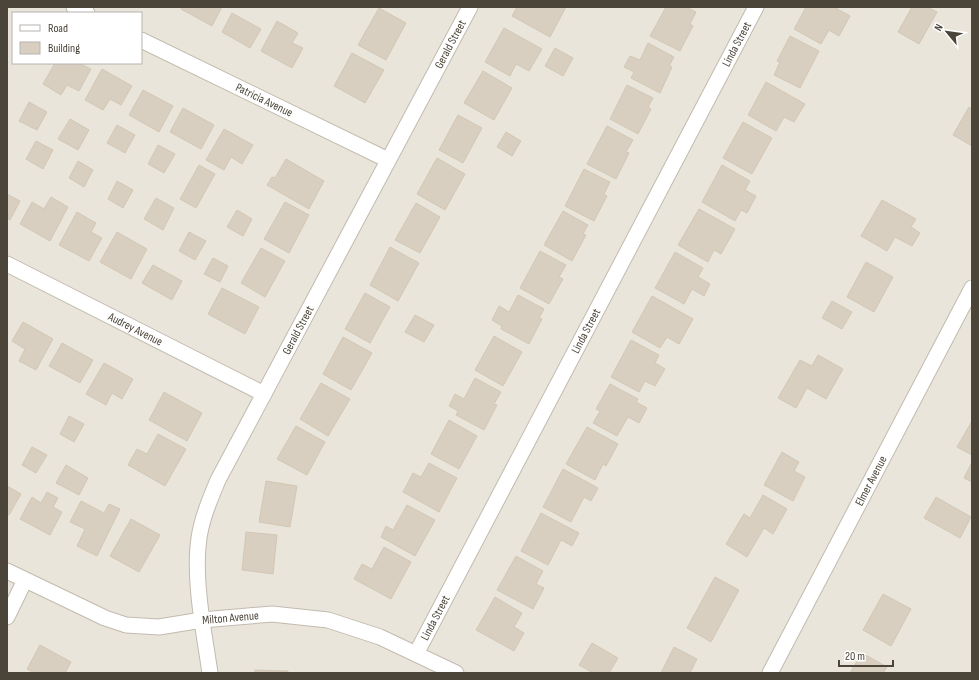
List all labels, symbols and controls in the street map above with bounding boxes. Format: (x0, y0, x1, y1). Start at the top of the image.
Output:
legend (12, 12, 142, 64)
north arrow (927, 12, 967, 52)
street label: Gerald Street (431, 17, 470, 71)
street label: Linda Street (719, 19, 755, 69)
text: Road (48, 21, 68, 36)
text: N (932, 22, 946, 33)
text: Building (48, 41, 80, 56)
street label: Patricia Avenue (233, 80, 295, 120)
street label: Gerald Street (279, 303, 317, 357)
street label: Linda Street (568, 306, 604, 356)
street label: Audrey Avenue (105, 309, 165, 349)
street label: Elmer Avenue (852, 453, 890, 508)
street label: Linda Street (417, 592, 453, 643)
street label: Milton Avenue (202, 608, 259, 627)
scale bar (839, 642, 893, 668)
text: 20 m (845, 649, 865, 664)

